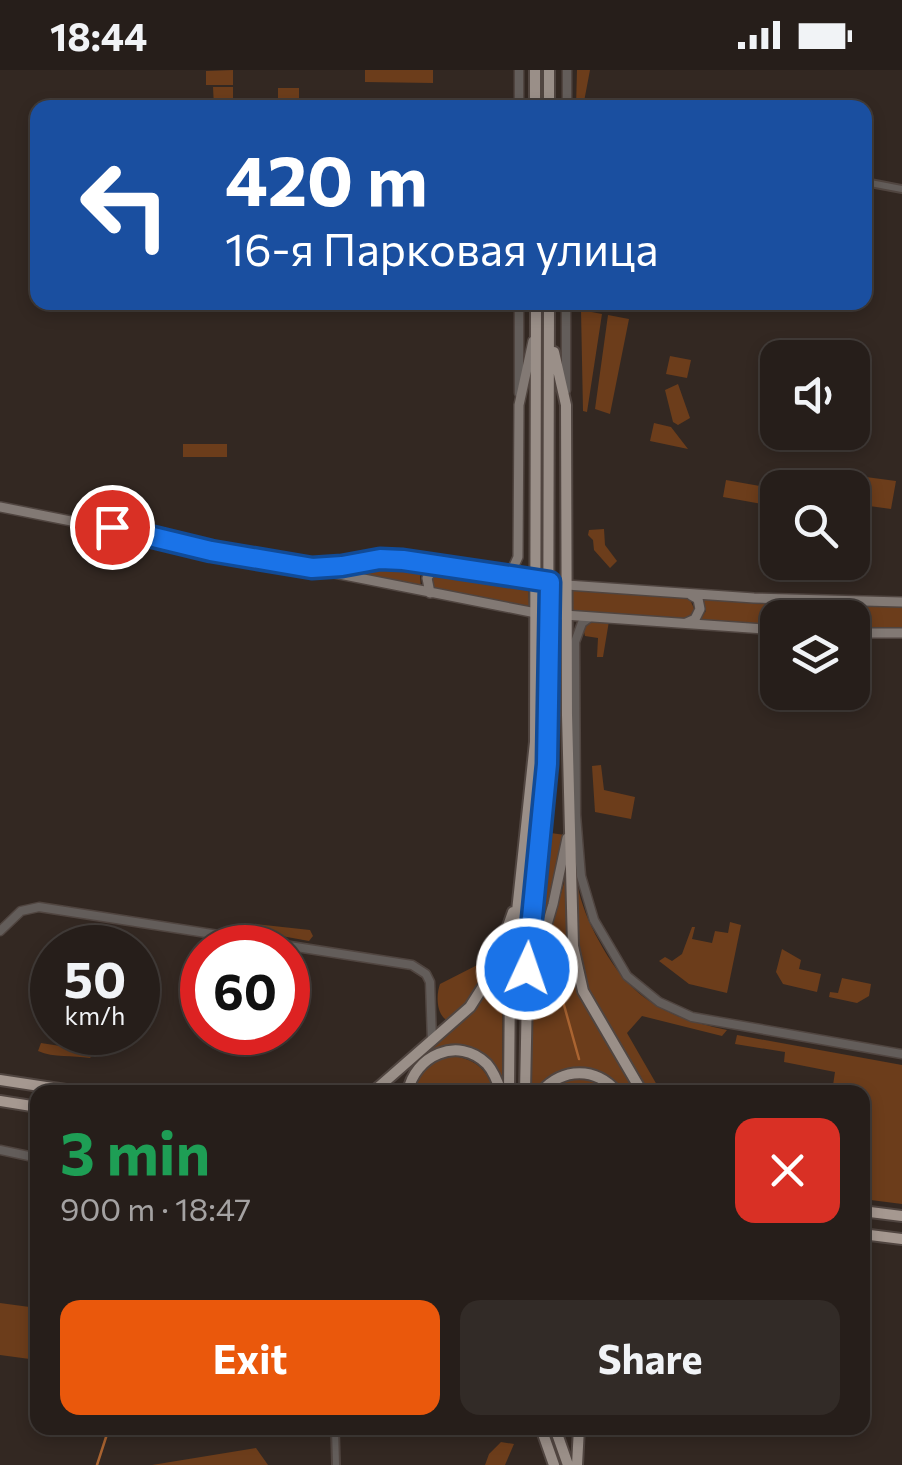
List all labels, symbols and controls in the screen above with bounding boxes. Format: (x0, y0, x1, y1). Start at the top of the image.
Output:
text: 18:44 (50, 12, 147, 59)
text: 420 m (225, 135, 428, 220)
icon: left (60, 140, 190, 270)
text: 16-я Парковая улица (225, 220, 659, 275)
map controls (760, 340, 870, 710)
button: sound (760, 340, 870, 450)
button: search (760, 470, 870, 580)
pin (70, 485, 155, 570)
icon: arrive (85, 500, 140, 555)
button: layers (760, 600, 870, 710)
position arrow (475, 917, 579, 1021)
speed limit sign: 60 (180, 925, 310, 1055)
text: 50 (64, 947, 126, 1008)
text: km/h (65, 1000, 125, 1030)
text: 3 min (60, 1114, 210, 1187)
button: close (735, 1118, 840, 1223)
text: 900 m · 18:47 (60, 1188, 251, 1228)
button: Exit (60, 1300, 440, 1415)
button: Share (460, 1300, 840, 1415)

